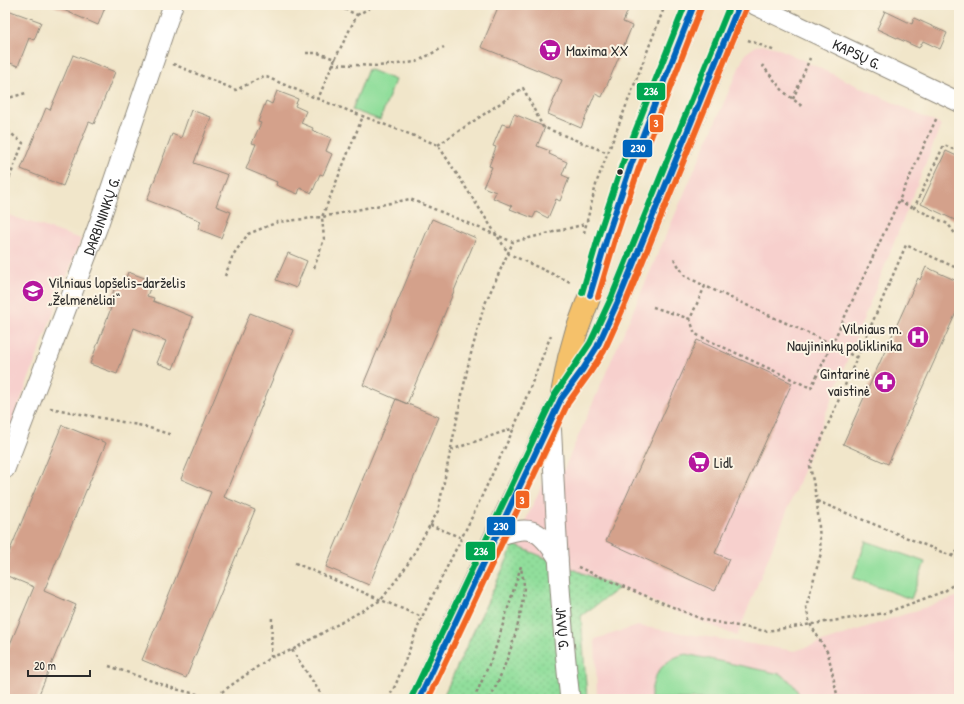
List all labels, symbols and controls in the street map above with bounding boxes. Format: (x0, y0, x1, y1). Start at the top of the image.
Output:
street label: KAPSŲ G. (829, 33, 885, 74)
supermarket icon: Maxima XX (537, 37, 563, 63)
place label: Maxima XX (566, 40, 628, 61)
line badge: 236 (636, 82, 666, 101)
text: 236 (644, 84, 659, 98)
line badge: 3 (649, 114, 664, 133)
text: 3 (654, 116, 659, 130)
line badge: 230 (622, 139, 653, 158)
text: 230 (630, 141, 646, 155)
unlabelled marker (615, 167, 625, 177)
street label: DARBININKŲ G. (77, 174, 125, 258)
place label: Vilniaus lopšelis-darželis „Želmenėliai“ (48, 272, 186, 310)
school or university icon: Vilniaus lopšelis-darželis „Želmenėliai“ (20, 278, 46, 304)
place label: Vilniaus m. Naujininkų poliklinika (787, 318, 902, 356)
hospital icon: Vilniaus m. Naujininkų poliklinika (905, 324, 931, 350)
place label: Gintarinė vaistinė (820, 363, 870, 401)
pharmacy icon: Gintarinė vaistinė (872, 369, 898, 395)
supermarket icon: Lidl (686, 449, 712, 475)
place label: Lidl (714, 452, 733, 473)
line badge: 3 (515, 490, 530, 509)
text: 3 (520, 493, 525, 507)
line badge: 230 (486, 516, 516, 536)
text: 230 (493, 519, 509, 533)
line badge: 236 (465, 541, 496, 561)
text: 236 (474, 544, 489, 558)
street label: JAVŲ G. (551, 606, 575, 651)
scale bar (28, 652, 90, 678)
text: 20 m (34, 657, 56, 674)

